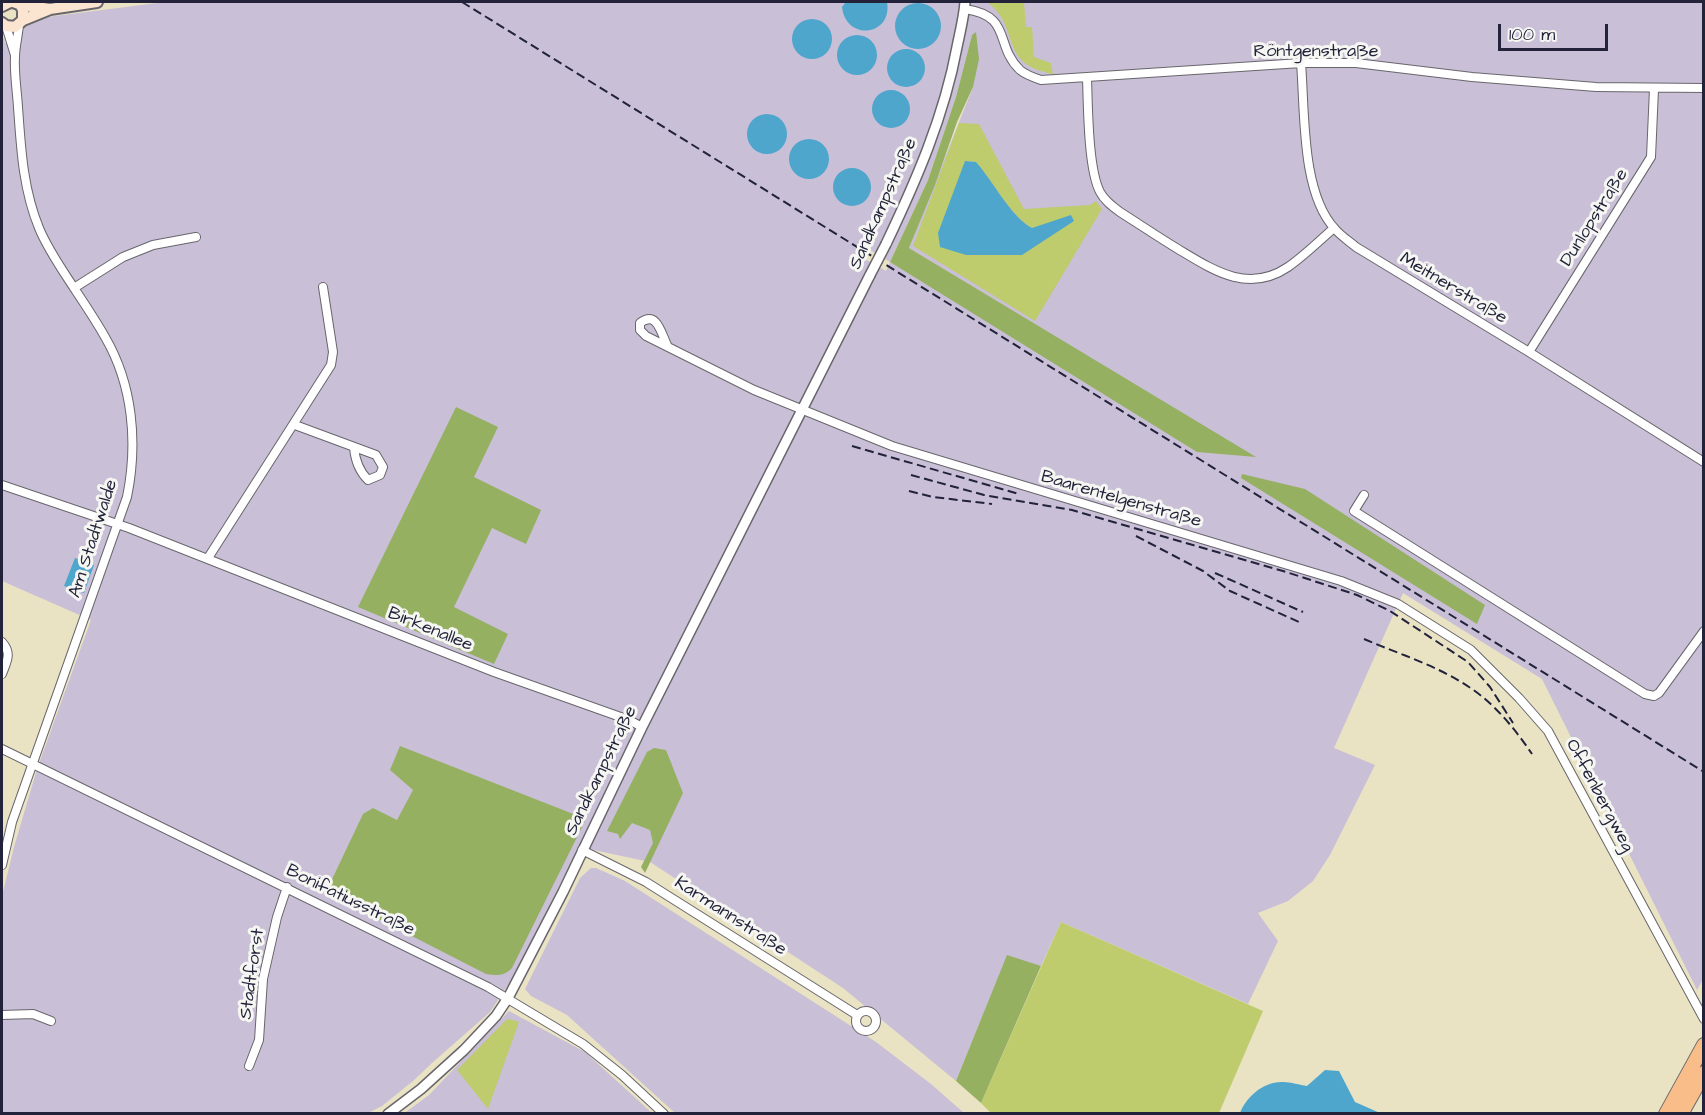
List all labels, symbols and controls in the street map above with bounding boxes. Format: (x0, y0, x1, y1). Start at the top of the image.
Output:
scale bar (1501, 12, 1610, 50)
text: 100 m (1509, 22, 1555, 47)
street label: Röntgenstraße (1253, 41, 1379, 63)
street label: Sandkampstraße (845, 135, 923, 273)
street label: Dunlopstraße (1557, 165, 1633, 271)
street label: Meitnerstraße (1395, 249, 1511, 329)
street label: Baarentelgenstraße (1038, 467, 1204, 533)
street label: Am Stadtwalde (65, 477, 123, 601)
street label: Birkenallee (384, 603, 476, 657)
street label: Sandkampstraße (561, 703, 643, 839)
street label: Offenbergweg (1560, 736, 1638, 856)
street label: Bonifatiusstraße (282, 860, 418, 942)
street label: Karmannstraße (670, 873, 790, 961)
street label: Stadtforst (236, 927, 270, 1021)

